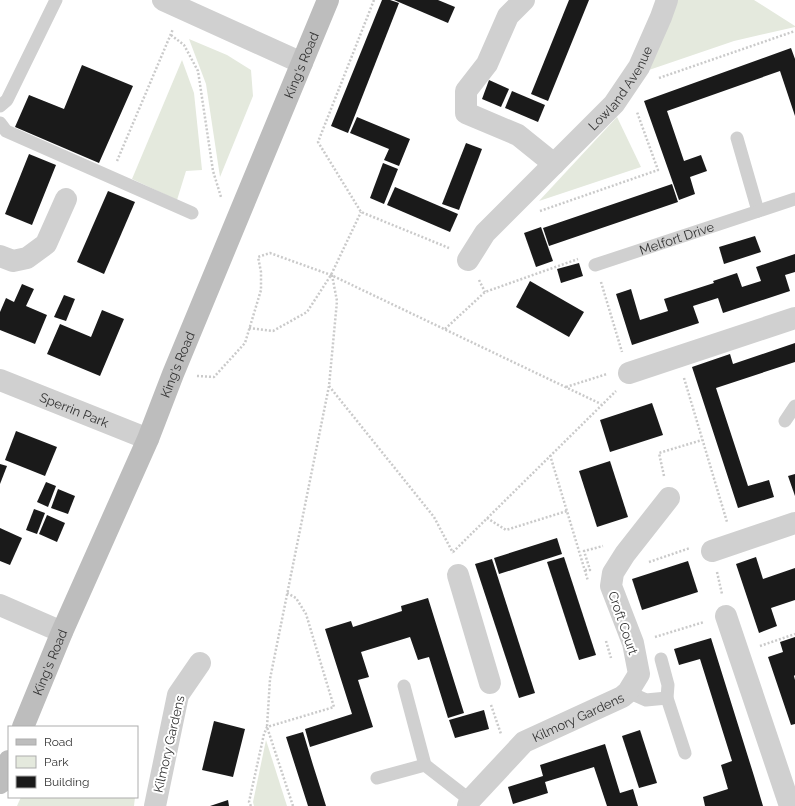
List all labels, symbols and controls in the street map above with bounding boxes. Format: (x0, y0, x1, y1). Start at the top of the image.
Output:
street label: King's Road (281, 30, 321, 100)
street label: Lowland Avenue (585, 43, 655, 133)
street label: Melfort Drive (637, 219, 716, 257)
street label: King's Road (157, 329, 197, 400)
street label: Sperrin Park (38, 389, 111, 430)
street label: Croft Court (605, 589, 641, 657)
street label: King's Road (29, 627, 70, 698)
street label: Kilmory Gardens (530, 690, 626, 745)
street label: Kilmory Gardens (151, 694, 187, 794)
legend (8, 726, 138, 798)
text: Road (44, 735, 73, 749)
text: Park (44, 755, 69, 769)
text: Building (44, 775, 90, 789)

